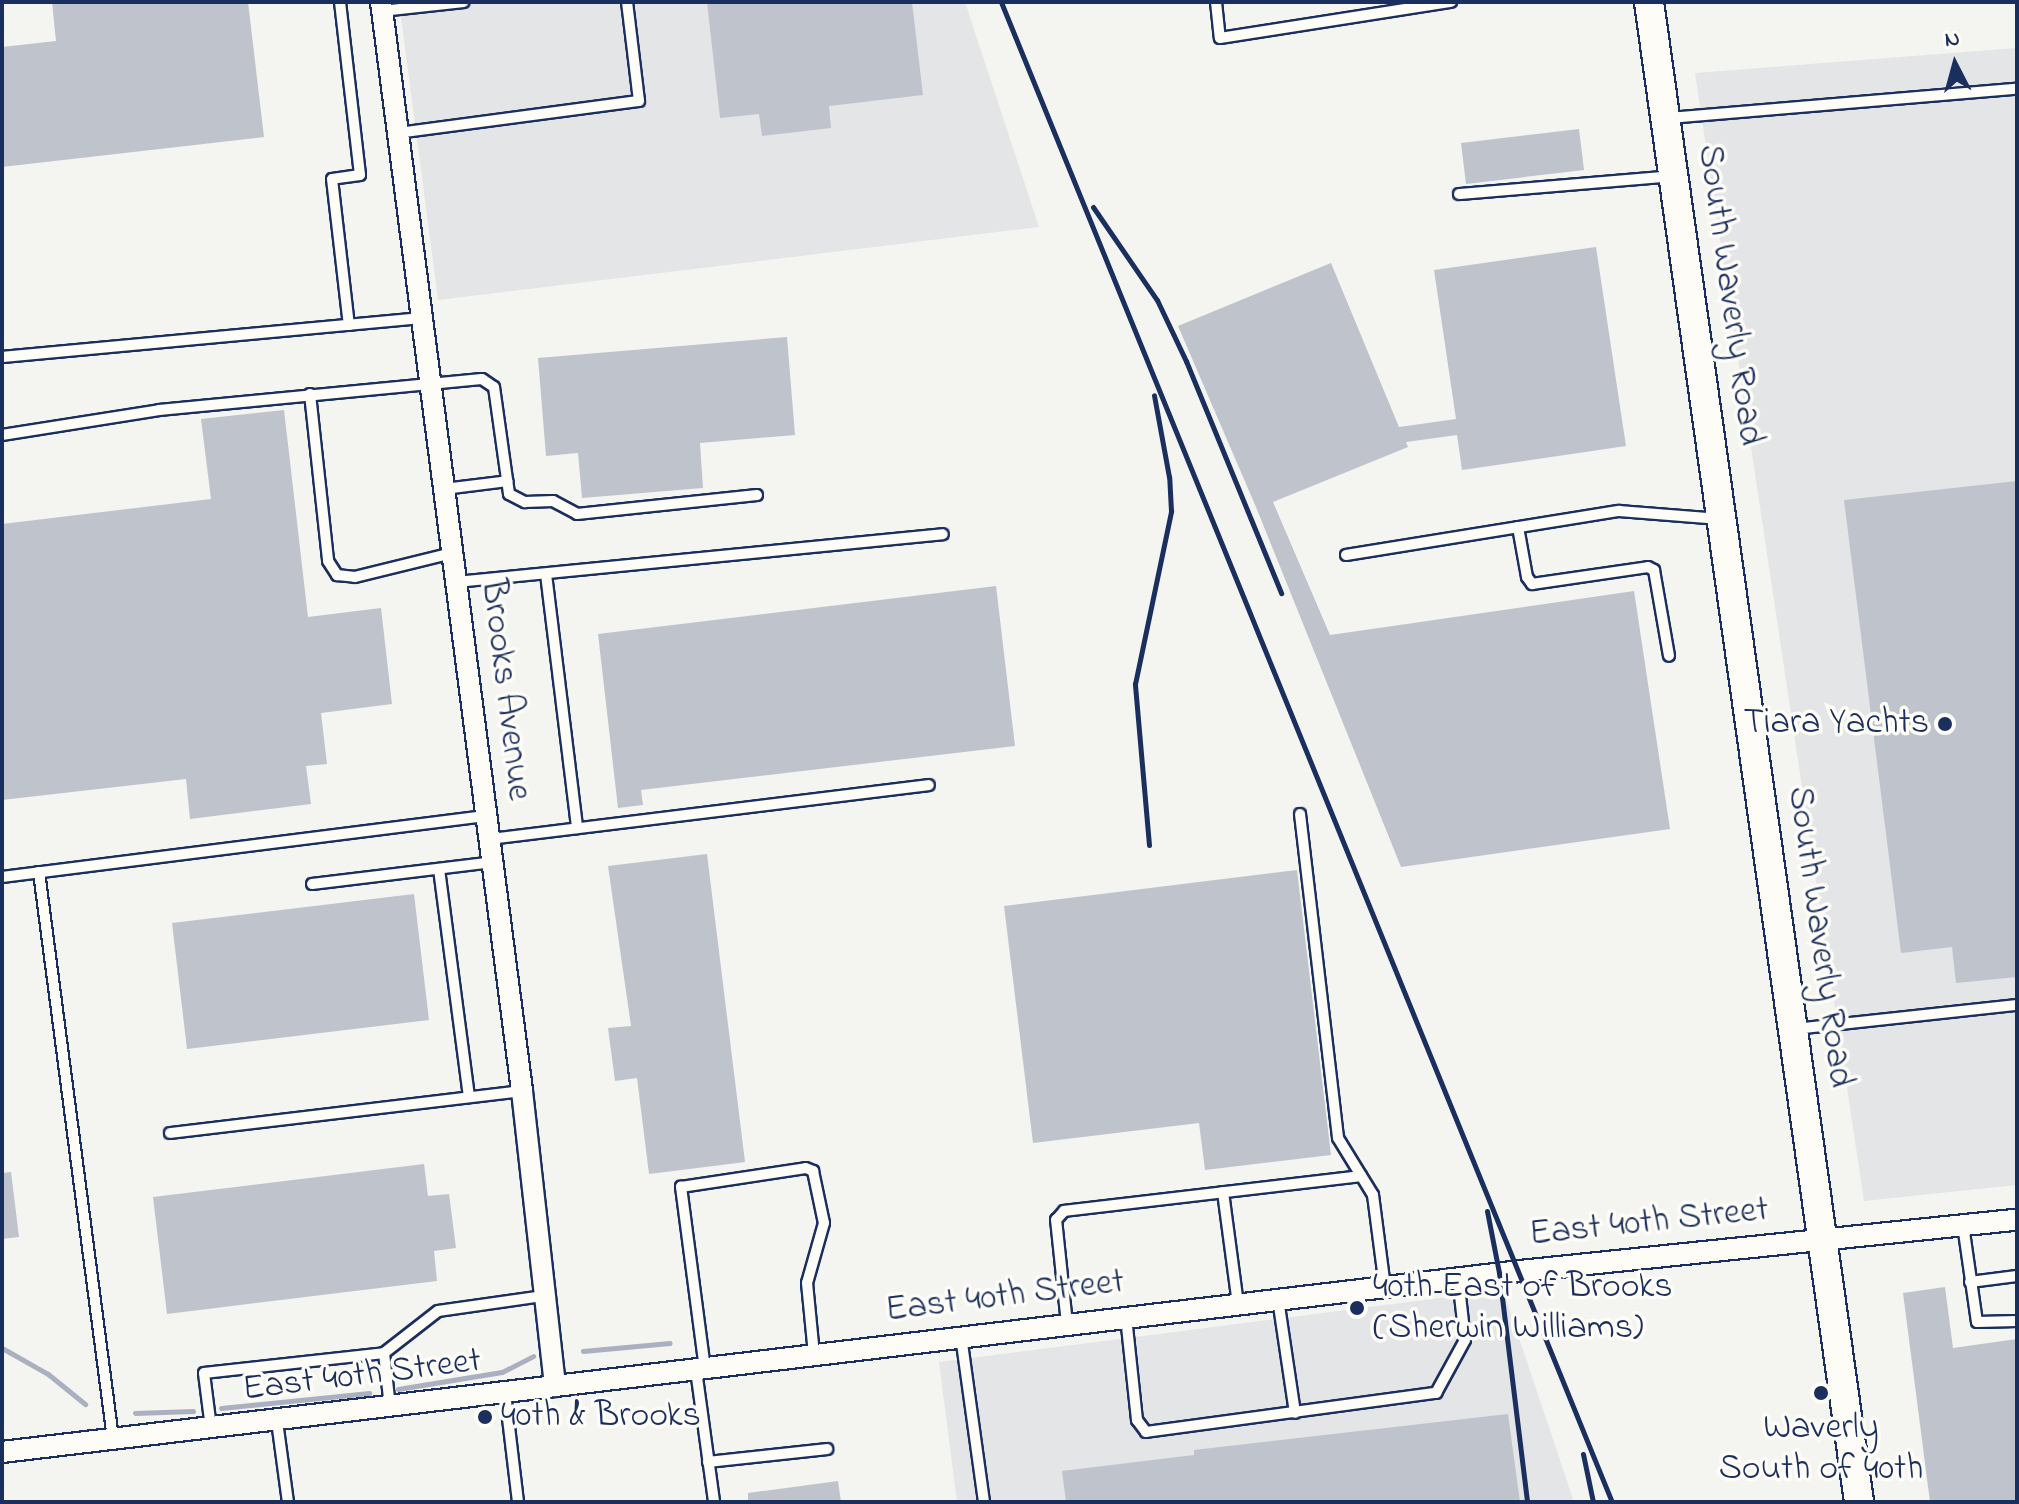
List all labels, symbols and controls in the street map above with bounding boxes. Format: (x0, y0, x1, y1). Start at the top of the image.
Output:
text: N (1943, 23, 1962, 57)
north arrow (1915, 24, 1995, 104)
street label: South Waverly Road (1686, 142, 1772, 448)
street label: Brooks Avenue (470, 577, 540, 803)
place label: Tiara Yachts (1743, 702, 1929, 746)
marker: Tiara Yachts (1936, 715, 1954, 733)
street label: South Waverly Road (1776, 784, 1862, 1090)
street label: East 40th Street (1527, 1189, 1771, 1257)
street label: East 40th Street (883, 1261, 1127, 1333)
place label: 40th East of Brooks (Sherwin Williams) (1373, 1265, 1673, 1350)
marker: 40th East of Brooks (Sherwin Williams) (1348, 1299, 1366, 1317)
street label: East 40th Street (240, 1340, 484, 1412)
marker: Waverly South of 40th (1812, 1384, 1830, 1402)
place label: 40th & Brooks (501, 1395, 701, 1439)
place label: Waverly South of 40th (1719, 1406, 1923, 1491)
marker: 40th & Brooks (476, 1408, 494, 1426)

